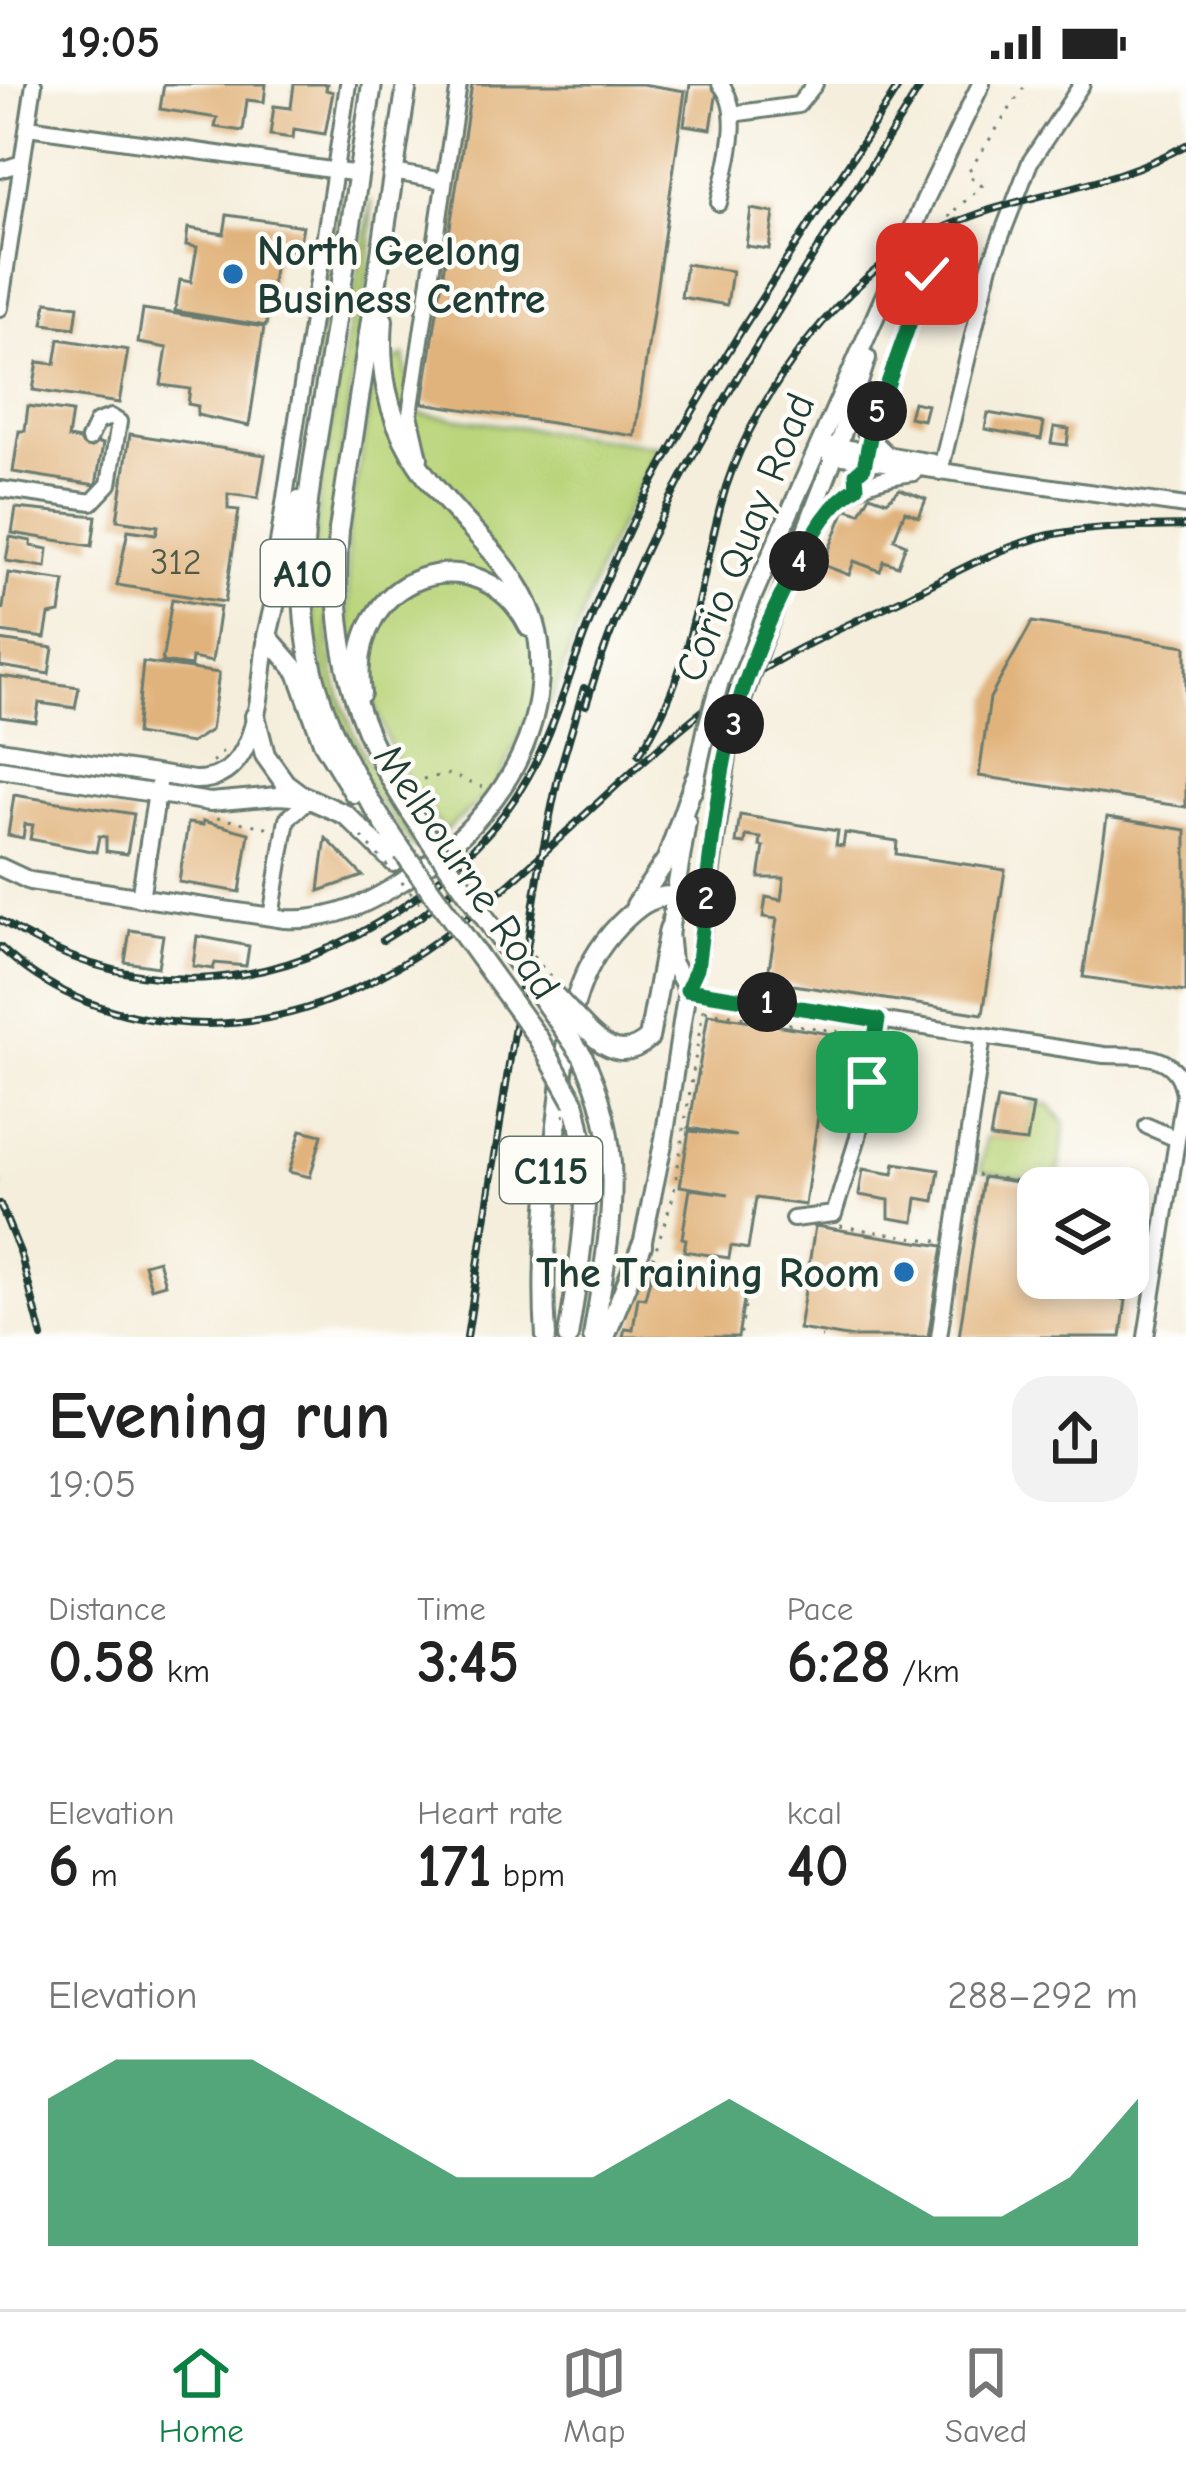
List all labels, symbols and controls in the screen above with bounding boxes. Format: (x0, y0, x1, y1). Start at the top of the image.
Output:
text: 19:05 (60, 16, 160, 68)
pin (876, 223, 978, 325)
place label: North Geelong Business Centre (257, 227, 545, 324)
icon: check (894, 241, 960, 307)
marker: North Geelong Business Centre (220, 261, 246, 287)
pin: 5 (847, 381, 907, 441)
street label: Corio Quay Road (665, 386, 826, 689)
text: 5 (868, 392, 886, 430)
pin: 4 (769, 531, 829, 591)
road number: A10 (261, 540, 345, 606)
house number: 312 (150, 542, 202, 583)
text: 4 (791, 542, 807, 580)
pin: 3 (704, 694, 764, 754)
text: 3 (726, 705, 742, 743)
street label: Melbourne Road (363, 735, 570, 1009)
pin: 2 (676, 868, 736, 928)
text: 2 (698, 879, 714, 917)
pin: 1 (737, 972, 797, 1032)
text: 1 (761, 983, 773, 1021)
pin (816, 1031, 918, 1133)
icon: arrive (834, 1049, 900, 1115)
road number: C115 (500, 1137, 602, 1203)
map controls (1017, 1167, 1149, 1299)
button: layers (1017, 1167, 1149, 1299)
place label: The Training Room (536, 1249, 880, 1298)
marker: The Training Room (891, 1259, 917, 1285)
button: share (1012, 1376, 1138, 1502)
text: Evening run (48, 1379, 390, 1455)
text: 19:05 (48, 1462, 136, 1507)
text: Distance (48, 1590, 166, 1628)
text: Time (417, 1590, 486, 1628)
text: Pace (787, 1590, 853, 1628)
text: 0.58 (48, 1628, 156, 1697)
text: 3:45 (417, 1628, 519, 1697)
text: 6:28 (787, 1628, 891, 1697)
text: km (156, 1652, 210, 1690)
text: /km (891, 1652, 960, 1690)
text: Elevation (48, 1794, 174, 1832)
text: Heart rate (417, 1794, 563, 1832)
text: kcal (787, 1794, 842, 1832)
text: 6 (48, 1832, 79, 1901)
text: 171 (417, 1832, 492, 1901)
text: 40 (787, 1832, 849, 1901)
text: m (79, 1856, 118, 1894)
text: bpm (492, 1856, 565, 1894)
text: Elevation (48, 1973, 197, 2018)
text: 288–292 m (947, 1973, 1138, 2018)
tab: Home (159, 2340, 244, 2450)
tab: Map (561, 2340, 627, 2450)
tab: Saved (945, 2340, 1027, 2450)

